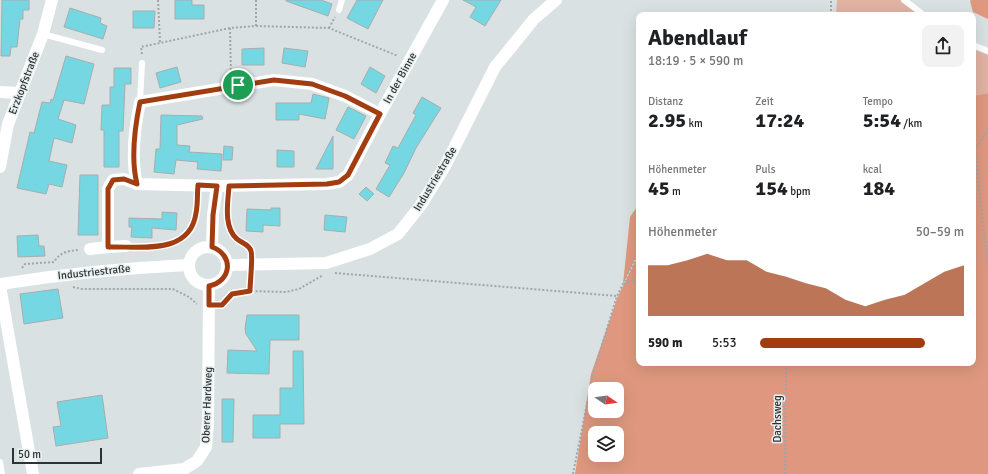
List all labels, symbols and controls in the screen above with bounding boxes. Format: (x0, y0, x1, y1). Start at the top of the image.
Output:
text: Abendlauf (648, 24, 747, 51)
button: share (922, 25, 964, 67)
street label: Erzkopfstraße (6, 50, 42, 116)
street label: In der Binne (381, 50, 419, 106)
text: 18:19 · 5 × 590 m (648, 53, 743, 69)
pin (221, 68, 255, 102)
icon: arrive (227, 74, 249, 96)
text: Distanz (648, 95, 683, 108)
text: Zeit (755, 95, 774, 108)
text: Tempo (863, 95, 893, 108)
text: 2.95 (648, 108, 686, 133)
text: 17:24 (755, 108, 804, 133)
text: 5:54 (863, 108, 901, 133)
text: km (686, 117, 703, 130)
text: /km (901, 117, 922, 130)
street label: Industriestraße (411, 144, 459, 214)
text: Höhenmeter (648, 163, 706, 176)
text: Puls (755, 163, 775, 176)
text: kcal (863, 163, 882, 176)
text: 45 (648, 176, 670, 201)
text: 154 (755, 176, 788, 201)
text: 184 (863, 176, 895, 201)
text: m (670, 185, 681, 198)
text: bpm (788, 185, 811, 198)
text: Höhenmeter (648, 224, 717, 240)
text: 50–59 m (916, 224, 964, 240)
street label: Industriestraße (57, 262, 131, 282)
text: 590 m (648, 335, 682, 351)
text: 5:53 (712, 335, 737, 351)
street label: Oberer Hardweg (199, 366, 215, 443)
north arrow (588, 382, 624, 418)
map controls (588, 382, 624, 462)
street label: Dachsweg (771, 395, 784, 443)
button: layers (588, 426, 624, 462)
scale bar (12, 446, 102, 465)
text: 50 m (18, 448, 41, 461)

